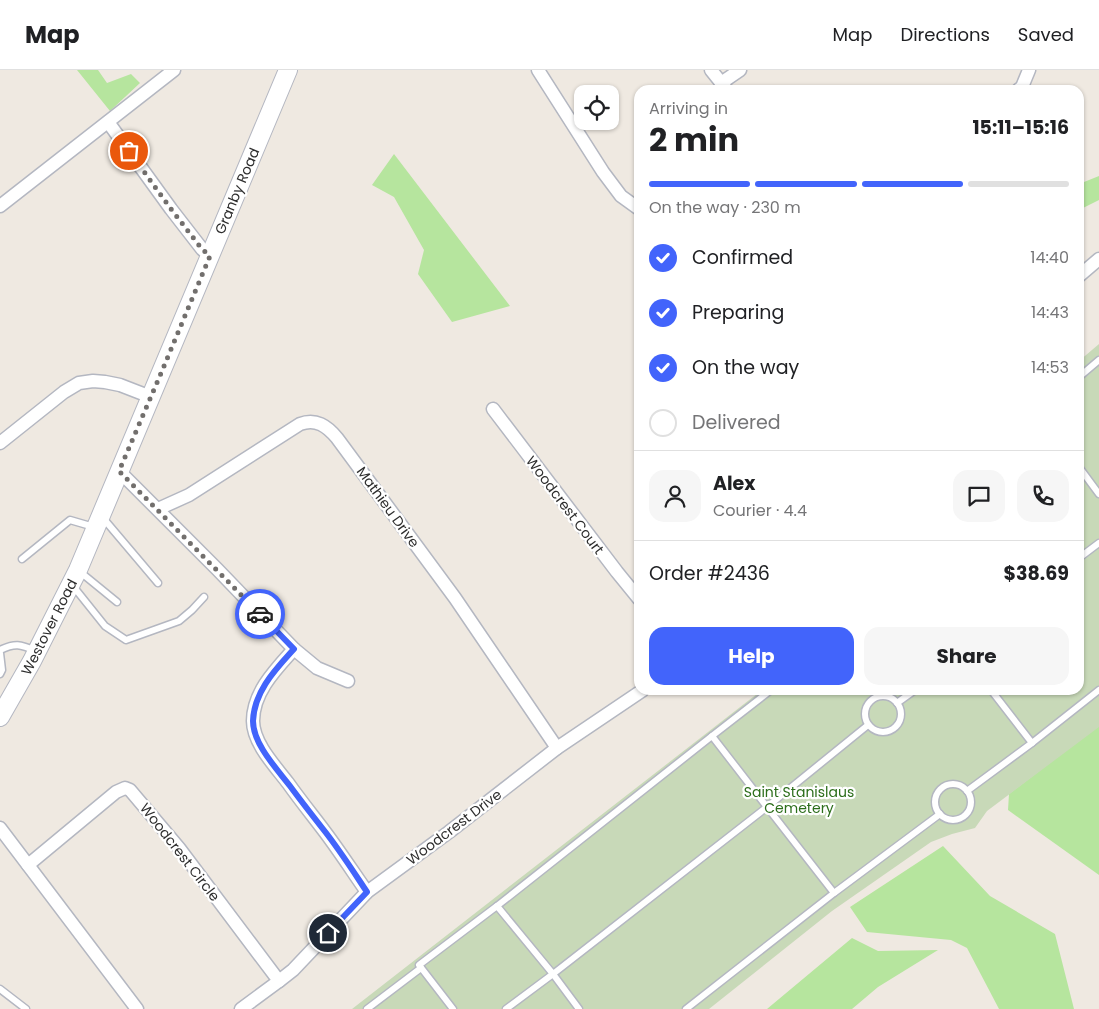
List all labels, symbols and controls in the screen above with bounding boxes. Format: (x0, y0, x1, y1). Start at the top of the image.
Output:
text: Map (25, 18, 80, 51)
text: Map (833, 22, 872, 47)
text: Directions (900, 22, 990, 47)
text: Saved (1018, 22, 1074, 47)
map controls (574, 85, 619, 130)
button: locate (574, 85, 619, 130)
text: Arriving in (649, 97, 728, 120)
text: 15:11–15:16 (972, 114, 1069, 141)
text: 2 min (649, 117, 739, 162)
pin (108, 130, 150, 172)
icon: bag (115, 137, 143, 165)
street label: Granby Road (210, 145, 264, 237)
text: On the way · 230 m (649, 196, 801, 219)
icon: check (649, 244, 677, 272)
text: Confirmed (692, 244, 793, 271)
text: 14:40 (1030, 246, 1069, 269)
icon: check (649, 299, 677, 327)
text: Preparing (692, 299, 784, 326)
text: 14:43 (1031, 301, 1069, 324)
icon: check (649, 354, 677, 382)
text: On the way (692, 354, 799, 381)
text: 14:53 (1031, 356, 1069, 379)
text: Delivered (692, 409, 781, 436)
street label: Woodcrest Court (521, 452, 609, 558)
street label: Mathieu Drive (352, 462, 424, 552)
button: person (649, 470, 701, 522)
text: Alex (713, 470, 755, 497)
button: chat (953, 470, 1005, 522)
button: phone (1017, 470, 1069, 522)
text: Courier · 4.4 (713, 499, 807, 522)
text: Order #2436 (649, 560, 770, 587)
text: $38.69 (1004, 560, 1069, 587)
street label: Westover Road (16, 575, 82, 679)
courier (235, 589, 285, 639)
icon: car (246, 600, 274, 628)
button: Help (649, 627, 854, 685)
button: Share (864, 627, 1069, 685)
park label: Saint Stanislaus Cemetery (744, 782, 854, 818)
street label: Woodcrest Drive (402, 784, 506, 870)
street label: Woodcrest Circle (135, 799, 225, 906)
pin (307, 912, 349, 954)
icon: home (314, 919, 342, 947)

